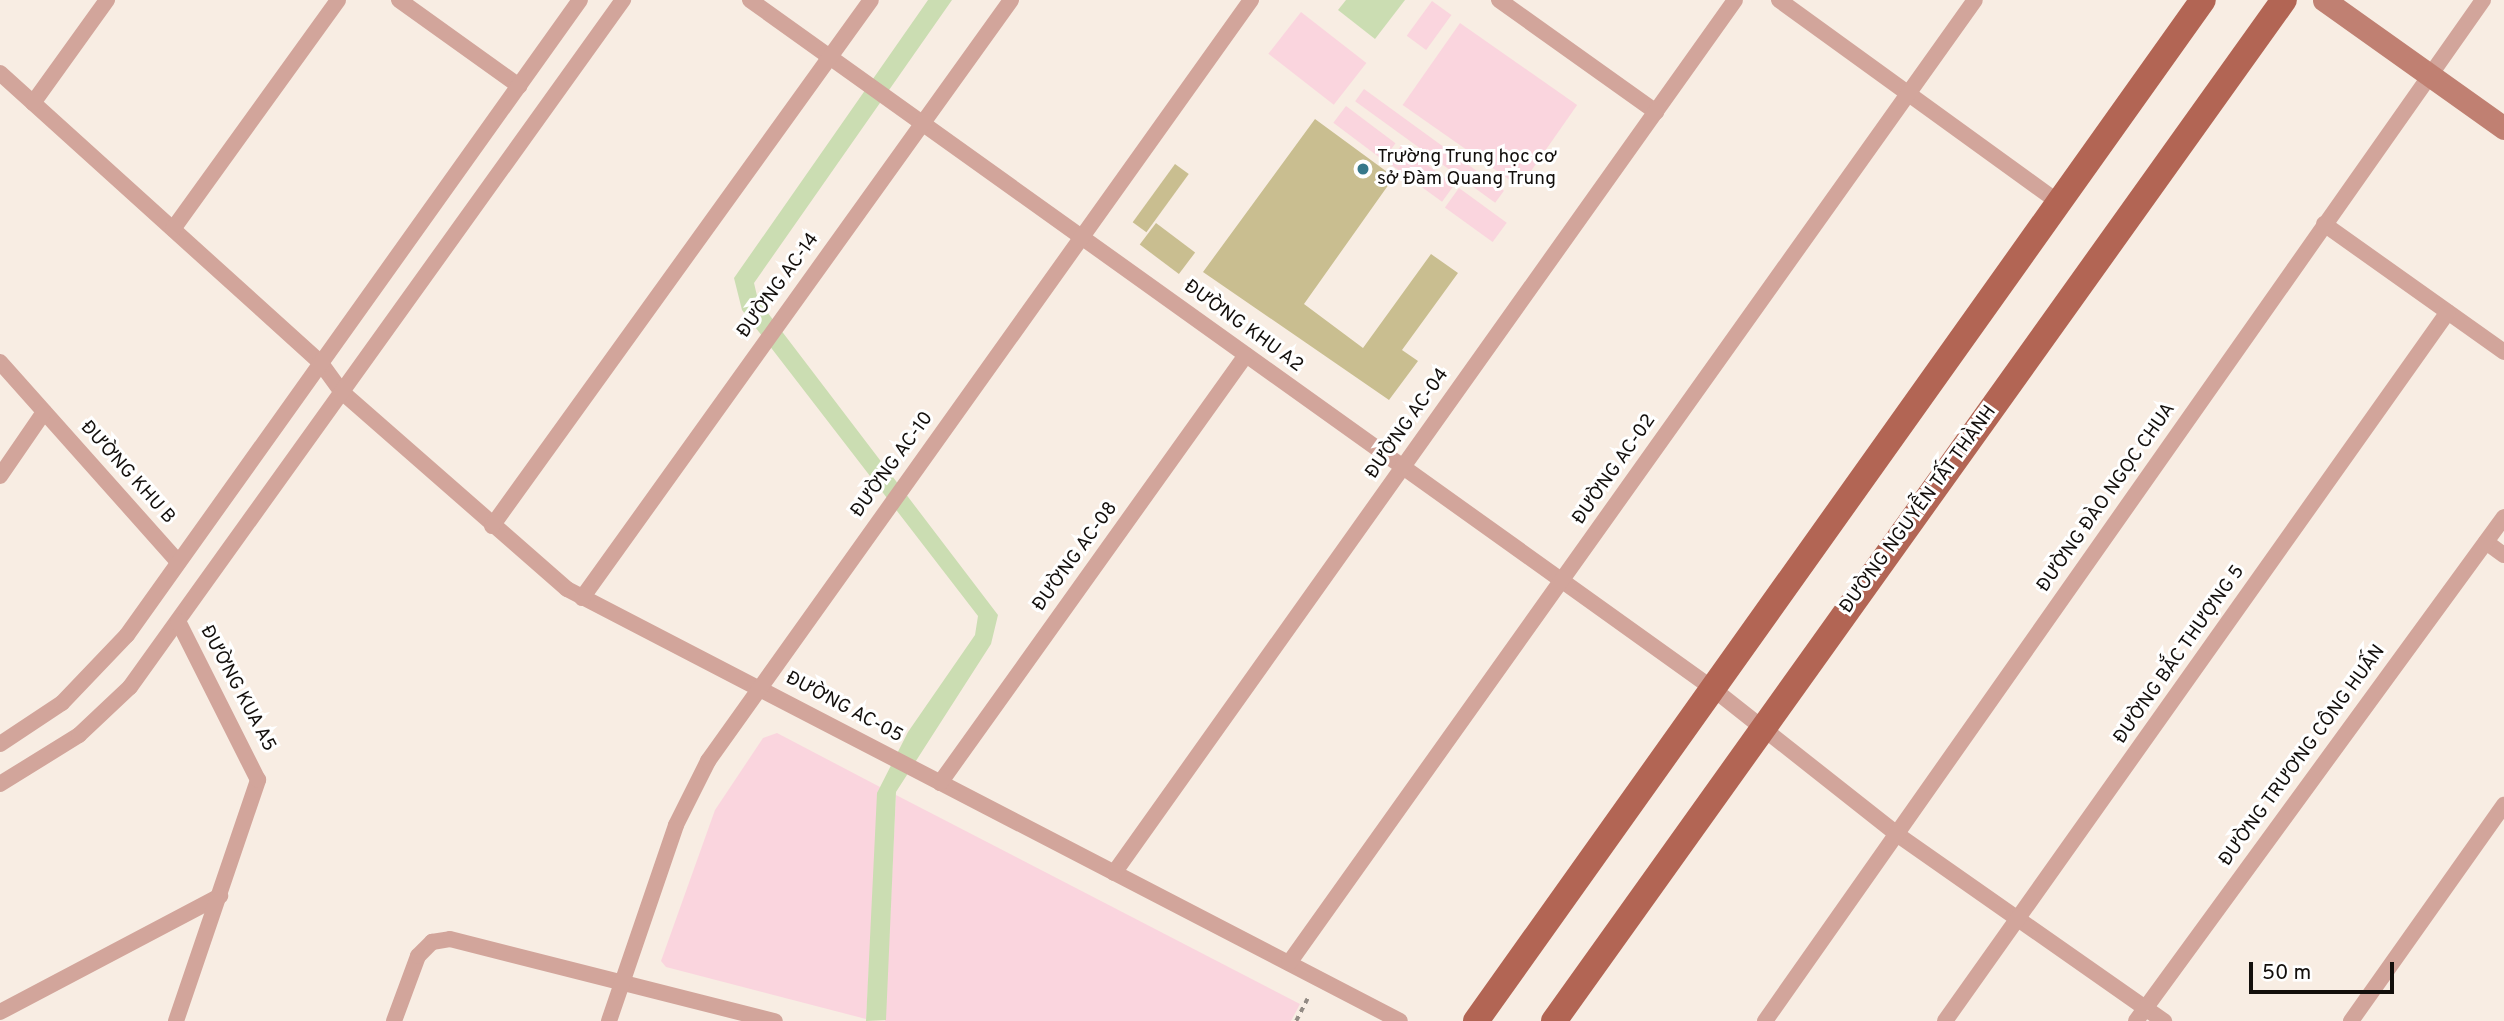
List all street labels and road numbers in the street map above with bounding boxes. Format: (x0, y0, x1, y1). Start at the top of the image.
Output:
street label: ĐƯỜNG AC-14 (733, 229, 825, 343)
street label: ĐƯỜNG KHU A2 (1179, 276, 1307, 378)
street label: ĐƯỜNG AC-04 (1361, 364, 1455, 484)
street label: ĐƯỜNG ĐÀO NGỌC CHUA (2033, 399, 2181, 597)
street label: ĐƯỜNG NGUYỄN TẤT THÀNH (1835, 401, 2003, 619)
street label: ĐƯỜNG AC-10 (847, 407, 939, 523)
street label: ĐƯỜNG AC-02 (1568, 410, 1662, 530)
street label: ĐƯỜNG KHU B (75, 417, 179, 529)
street label: ĐƯỜNG AC-08 (1029, 498, 1123, 616)
street label: ĐƯỜNG BẮC THƯỢNG 5 (2109, 561, 2251, 749)
street label: ĐƯỜNG KUA A5 (194, 621, 280, 757)
street label: ĐƯỜNG TRƯƠNG CÔNG HUẤN (2215, 641, 2391, 871)
street label: ĐƯỜNG AC-05 (781, 667, 907, 749)

